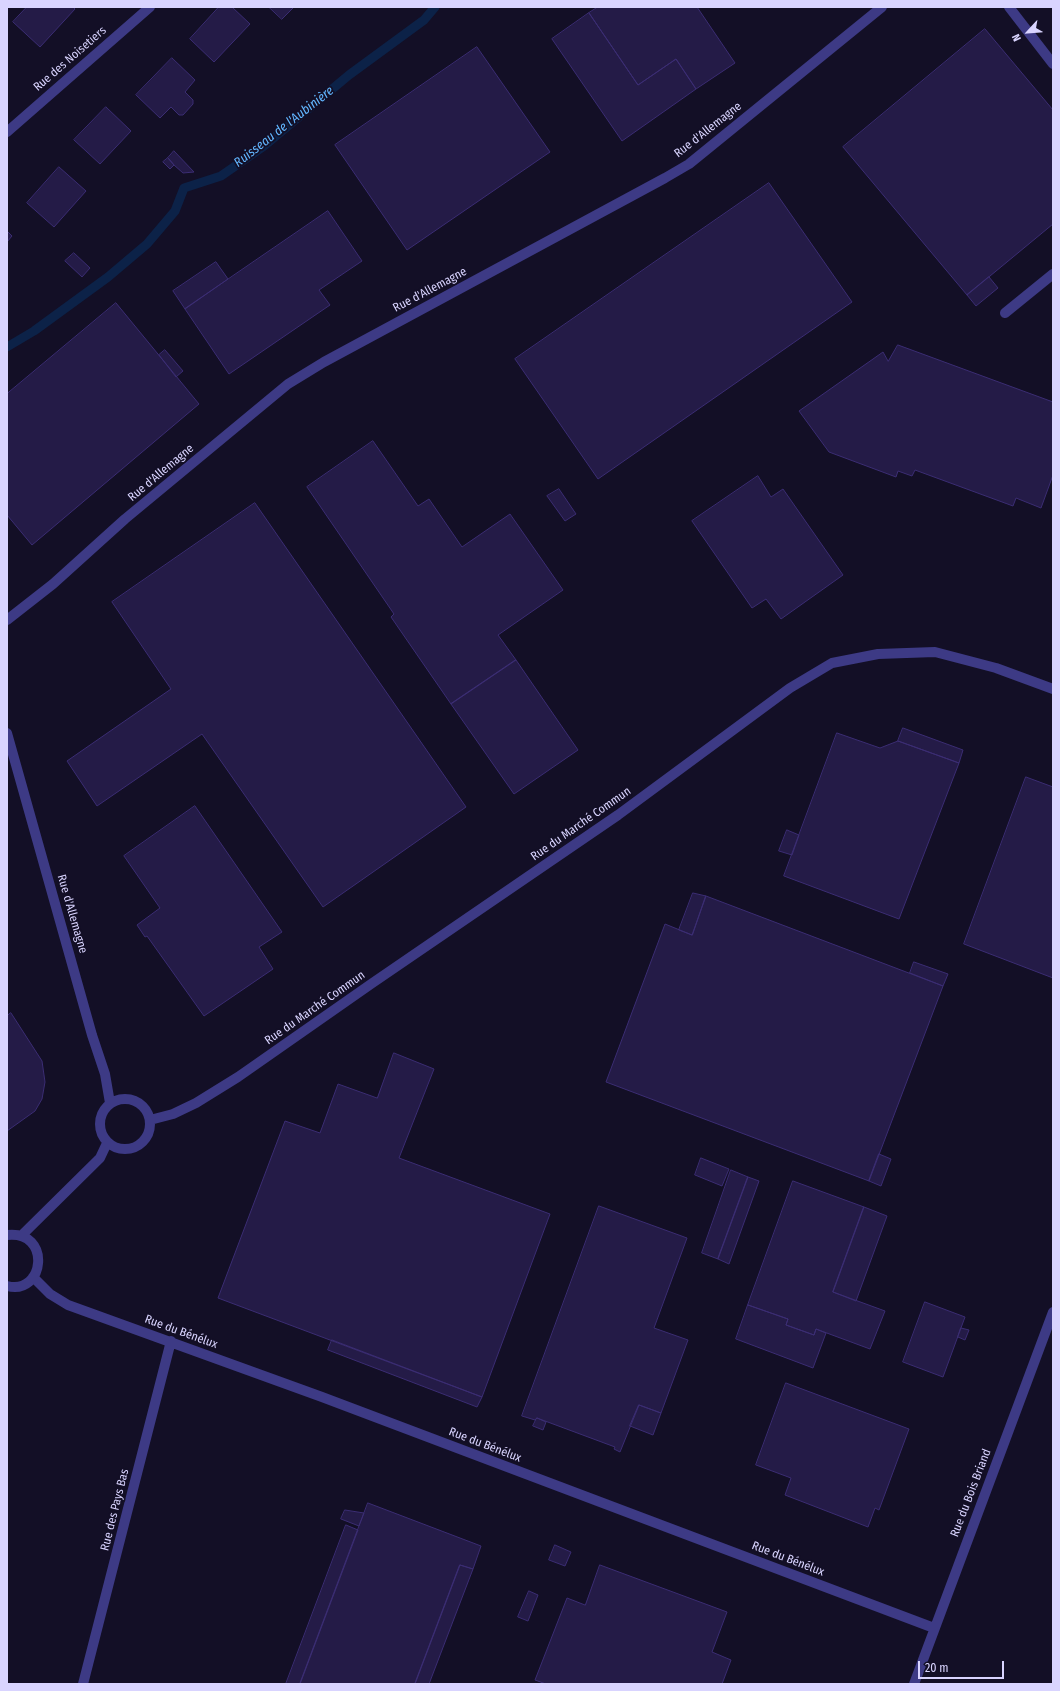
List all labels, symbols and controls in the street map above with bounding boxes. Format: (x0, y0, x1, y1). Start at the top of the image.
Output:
north arrow (1008, 12, 1048, 52)
street label: Rue des Noisetiers (31, 24, 109, 94)
text: N (1009, 32, 1024, 43)
water label: Ruisseau de l'Aubinière (231, 83, 337, 171)
street label: Rue d'Allemagne (671, 99, 745, 161)
street label: Rue d'Allemagne (391, 265, 469, 315)
street label: Rue d'Allemagne (125, 441, 197, 505)
street label: Rue du Marché Commun (528, 784, 634, 864)
street label: Rue d'Allemagne (54, 873, 90, 955)
street label: Rue du Marché Commun (262, 968, 368, 1048)
street label: Rue du Bénélux (143, 1312, 219, 1352)
street label: Rue du Bénélux (447, 1425, 523, 1465)
street label: Rue du Bois Briand (948, 1447, 994, 1539)
street label: Rue des Pays Bas (98, 1468, 132, 1552)
street label: Rue du Bénélux (750, 1539, 826, 1579)
scale bar (920, 1653, 1006, 1679)
text: 20 m (925, 1661, 949, 1675)

